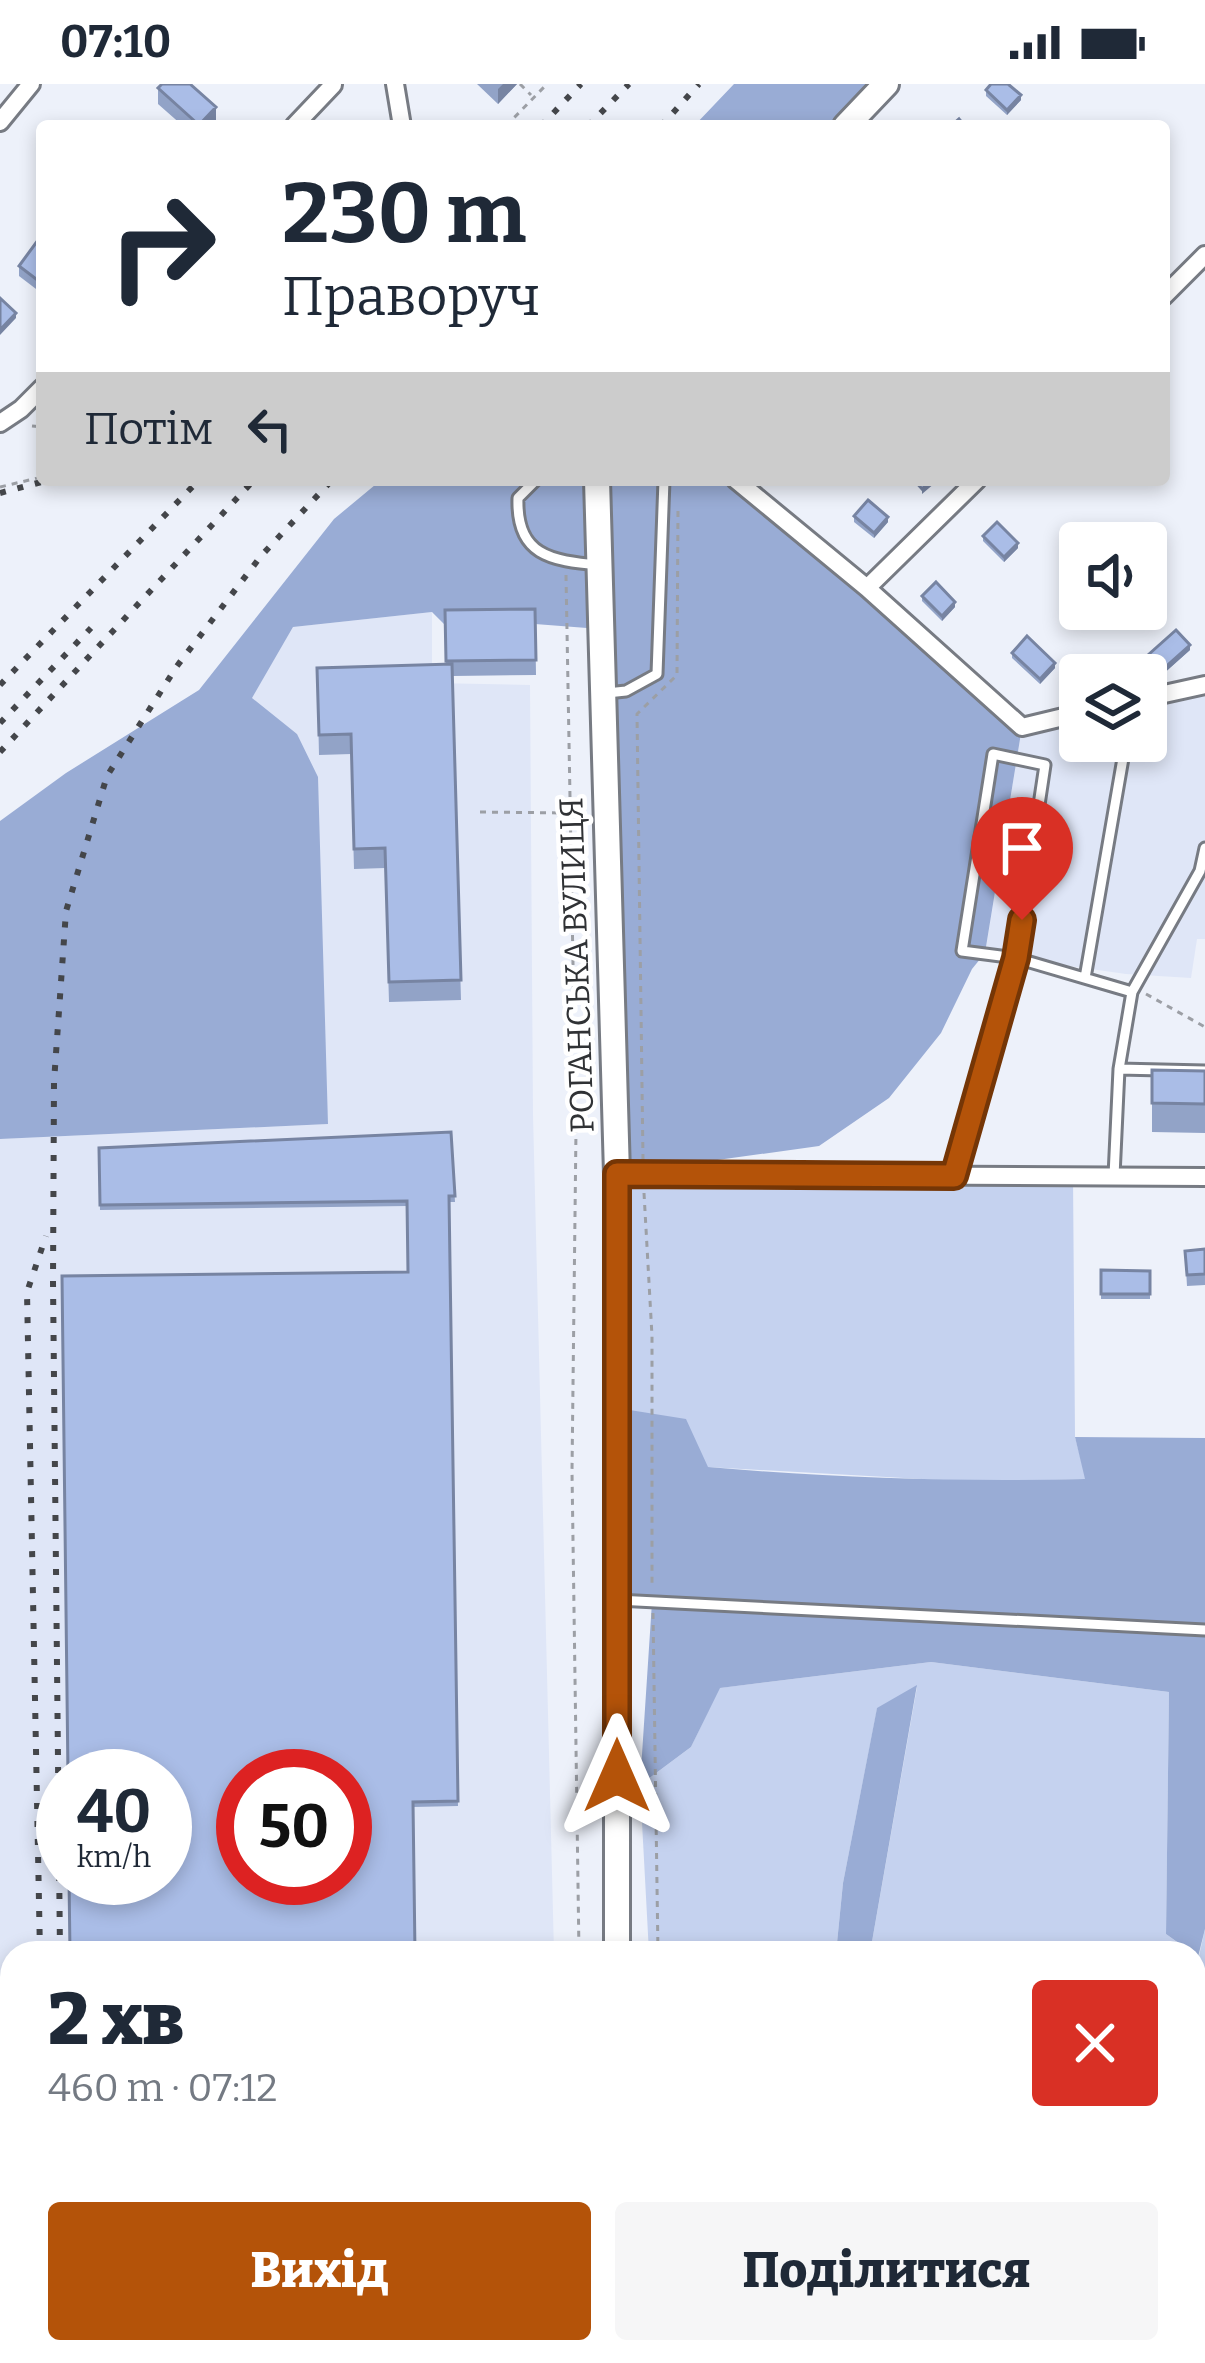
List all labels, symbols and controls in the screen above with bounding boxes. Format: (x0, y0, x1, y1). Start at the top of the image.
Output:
text: 07:10 (60, 15, 171, 69)
text: 230 m (282, 163, 526, 264)
icon: right (84, 168, 240, 324)
text: Праворуч (282, 265, 540, 329)
icon: left (237, 396, 303, 462)
text: Потім (84, 402, 213, 456)
map controls (1059, 522, 1167, 762)
button: sound (1059, 522, 1167, 630)
button: layers (1059, 654, 1167, 762)
street label: РОГАНСЬКА ВУЛИЦЯ (551, 797, 603, 1133)
pin (971, 797, 1073, 920)
icon: arrive (989, 815, 1055, 881)
position arrow (554, 1713, 680, 1839)
speed limit sign: 50 (216, 1749, 372, 1905)
text: 40 (77, 1776, 151, 1848)
text: km/h (77, 1839, 151, 1875)
text: 2 хв (48, 1977, 184, 2063)
button: close (1032, 1980, 1158, 2106)
text: 460 m · 07:12 (48, 2065, 277, 2111)
button: Вихід (48, 2202, 591, 2340)
button: Поділитися (615, 2202, 1158, 2340)

